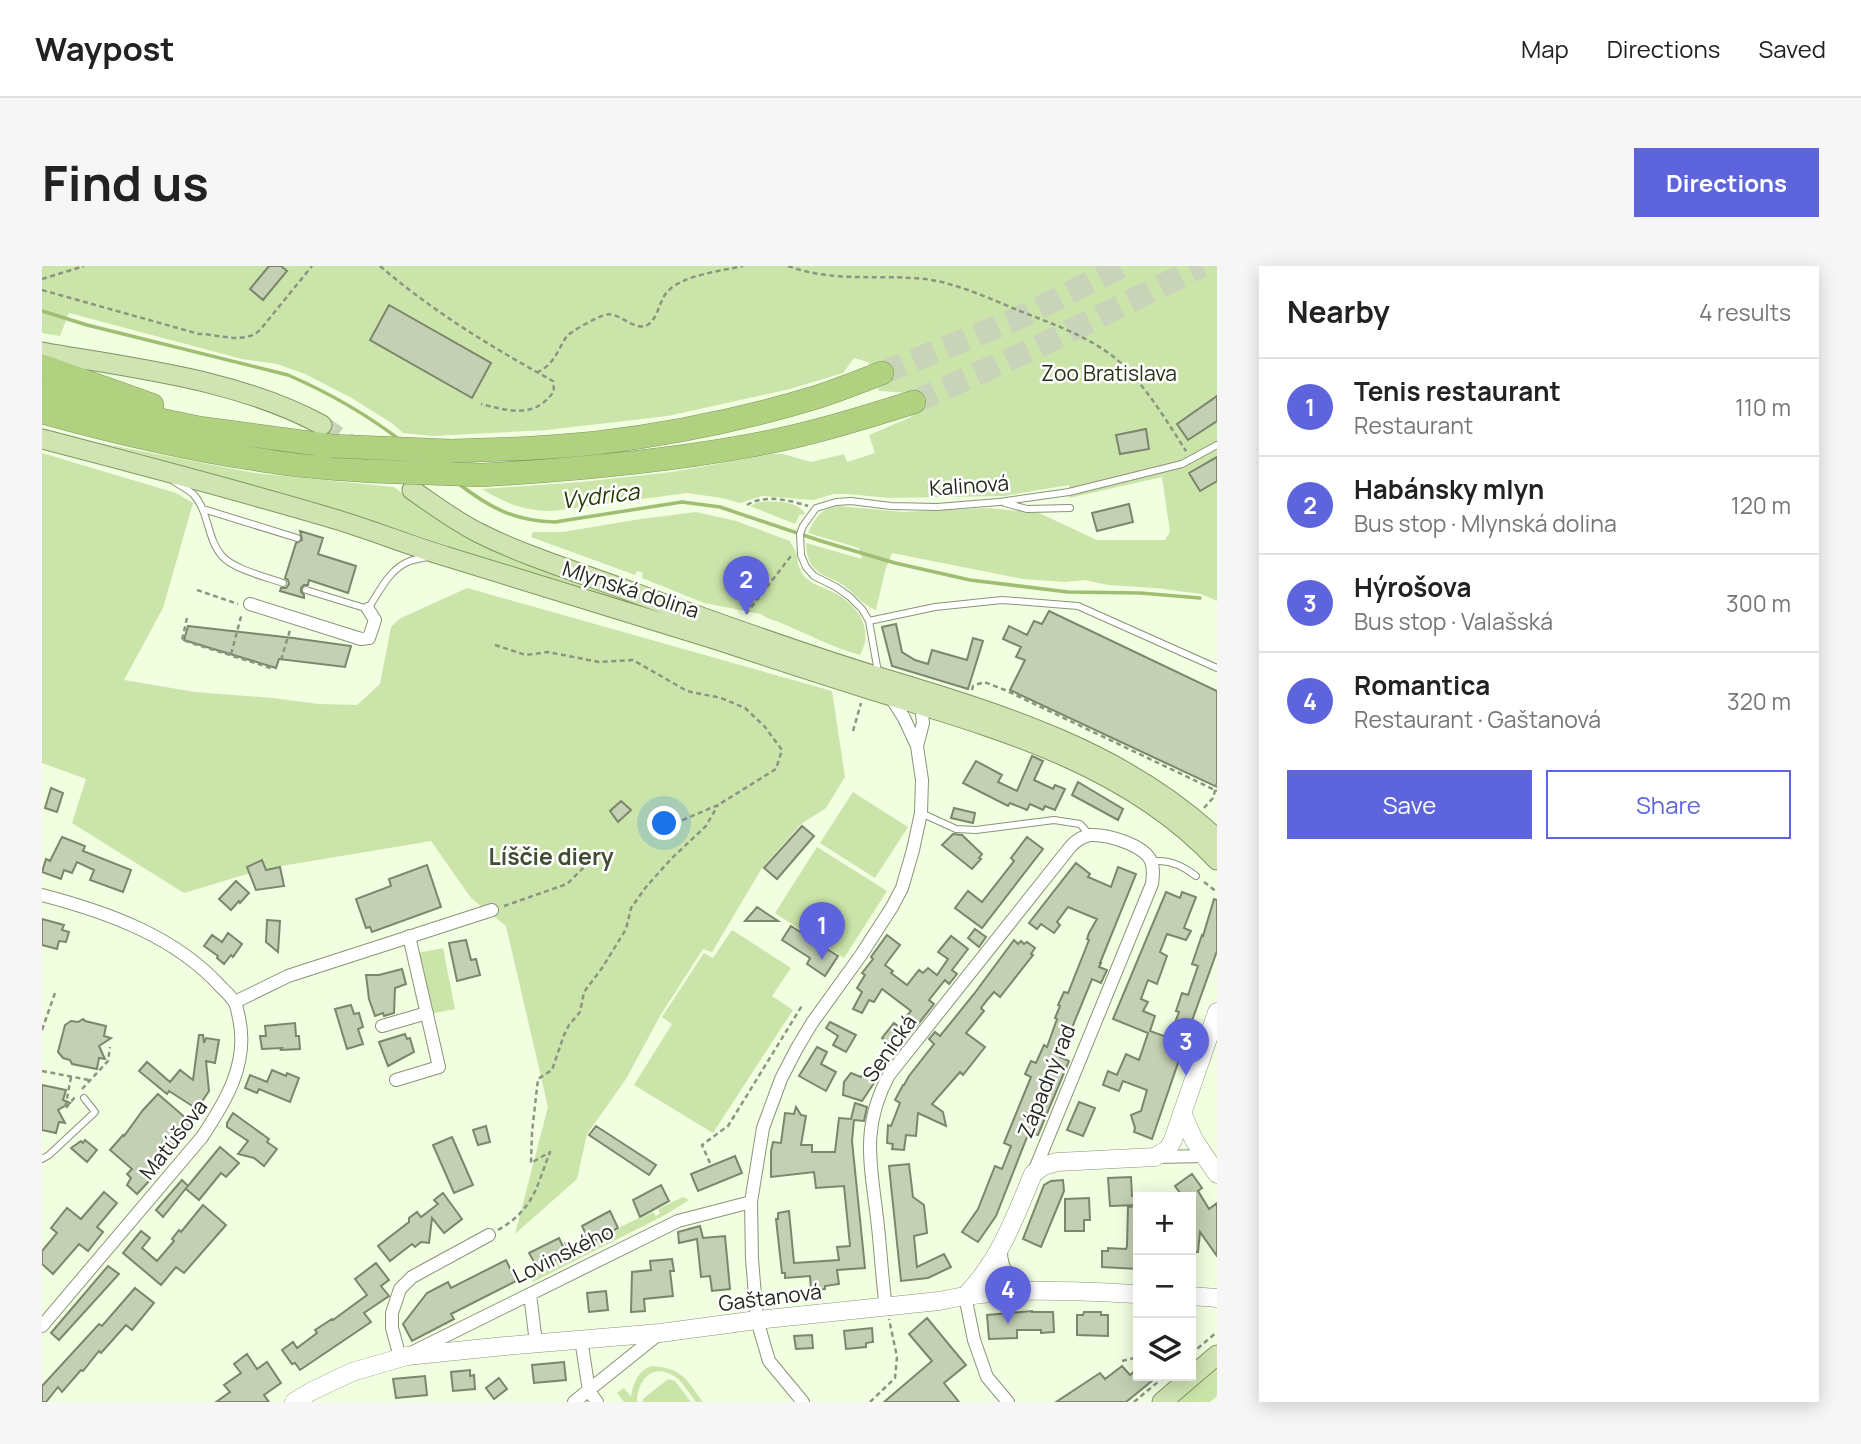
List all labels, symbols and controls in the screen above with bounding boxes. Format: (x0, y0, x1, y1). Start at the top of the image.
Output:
text: Waypost (35, 26, 175, 71)
text: Map (1521, 32, 1569, 65)
text: Directions (1607, 32, 1720, 65)
text: Saved (1758, 32, 1826, 65)
button: Directions (1634, 148, 1819, 217)
text: Find us (42, 149, 209, 216)
text: Nearby (1287, 291, 1390, 332)
text: 4 results (1699, 296, 1791, 328)
park label: Zoo Bratislava (1041, 359, 1177, 387)
text: Tenis restaurant (1354, 373, 1561, 409)
text: 1 (1305, 391, 1315, 423)
text: 110 m (1735, 391, 1791, 423)
text: Restaurant (1354, 409, 1473, 441)
street label: Kalinová (928, 468, 1010, 502)
text: Habánsky mlyn (1354, 471, 1544, 507)
water label: Vydrica (559, 474, 642, 516)
text: 2 (1303, 489, 1317, 521)
text: 120 m (1731, 489, 1791, 521)
text: Bus stop · Mlynská dolina (1354, 507, 1617, 539)
street label: Mlynská dolina (559, 554, 703, 624)
pin: 2 (723, 556, 769, 614)
text: Hýrošova (1354, 569, 1471, 605)
text: 3 (1303, 587, 1317, 619)
text: 300 m (1726, 587, 1791, 619)
text: Bus stop · Valašská (1354, 605, 1553, 637)
text: Romantica (1354, 667, 1490, 703)
text: 4 (1303, 685, 1317, 717)
text: 320 m (1727, 685, 1791, 717)
text: Restaurant · Gaštanová (1354, 703, 1601, 735)
button: Save (1287, 770, 1532, 839)
button: Share (1546, 770, 1791, 839)
your location (647, 806, 681, 840)
district label: Líščie diery (488, 840, 614, 872)
pin: 1 (799, 902, 845, 960)
street label: Senická (856, 1009, 922, 1087)
pin: 3 (1163, 1018, 1209, 1076)
street label: Západný rad (1011, 1020, 1081, 1142)
street label: Matúšova (133, 1093, 213, 1185)
map controls (1133, 1192, 1196, 1381)
button: + (1133, 1192, 1196, 1255)
street label: Lovinského (508, 1217, 618, 1289)
button: − (1133, 1255, 1196, 1318)
pin: 4 (985, 1266, 1031, 1324)
street label: Gaštanová (717, 1277, 823, 1317)
button: layers (1133, 1318, 1196, 1381)

